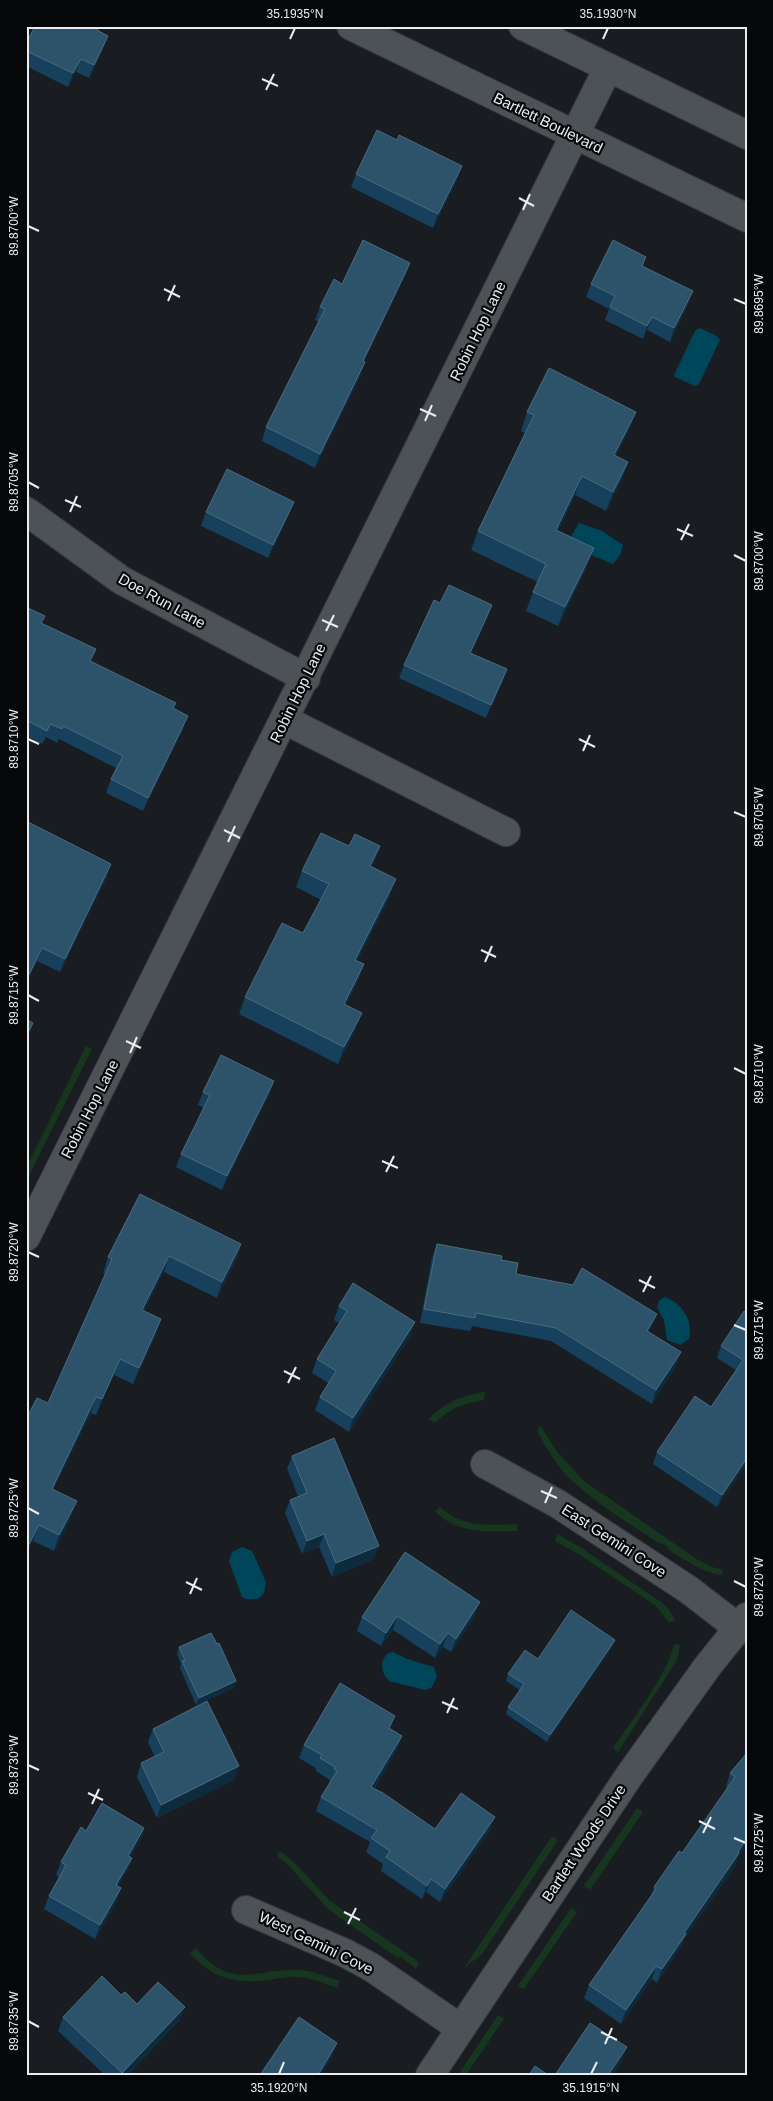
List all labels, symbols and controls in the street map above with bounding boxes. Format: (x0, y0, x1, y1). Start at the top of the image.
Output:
text: 35.1935°N (267, 7, 323, 21)
text: 35.1930°N (580, 7, 636, 21)
street label: Bartlett Boulevard (491, 89, 606, 156)
text: 89.8700°W (7, 196, 21, 256)
text: 89.8695°W (752, 274, 766, 334)
street label: Robin Hop Lane (446, 278, 509, 383)
text: 89.8705°W (7, 452, 21, 512)
text: 89.8700°W (752, 531, 766, 591)
street label: Doe Run Lane (116, 570, 209, 631)
street label: Robin Hop Lane (266, 640, 329, 745)
text: 89.8710°W (7, 709, 21, 769)
text: 89.8705°W (752, 787, 766, 847)
text: 89.8715°W (7, 965, 21, 1025)
text: 89.8710°W (752, 1044, 766, 1104)
street label: Robin Hop Lane (57, 1057, 122, 1161)
text: 89.8720°W (7, 1222, 21, 1282)
text: 89.8715°W (752, 1300, 766, 1360)
text: 89.8725°W (7, 1478, 21, 1538)
street label: East Gemini Cove (559, 1501, 670, 1581)
text: 89.8720°W (752, 1557, 766, 1617)
text: 89.8730°W (7, 1735, 21, 1795)
street label: Bartlett Woods Drive (538, 1781, 629, 1904)
text: 89.8725°W (752, 1813, 766, 1873)
street label: West Gemini Cove (256, 1908, 376, 1978)
text: 89.8735°W (7, 1991, 21, 2051)
text: 35.1920°N (251, 2081, 307, 2095)
text: 35.1915°N (563, 2081, 619, 2095)

